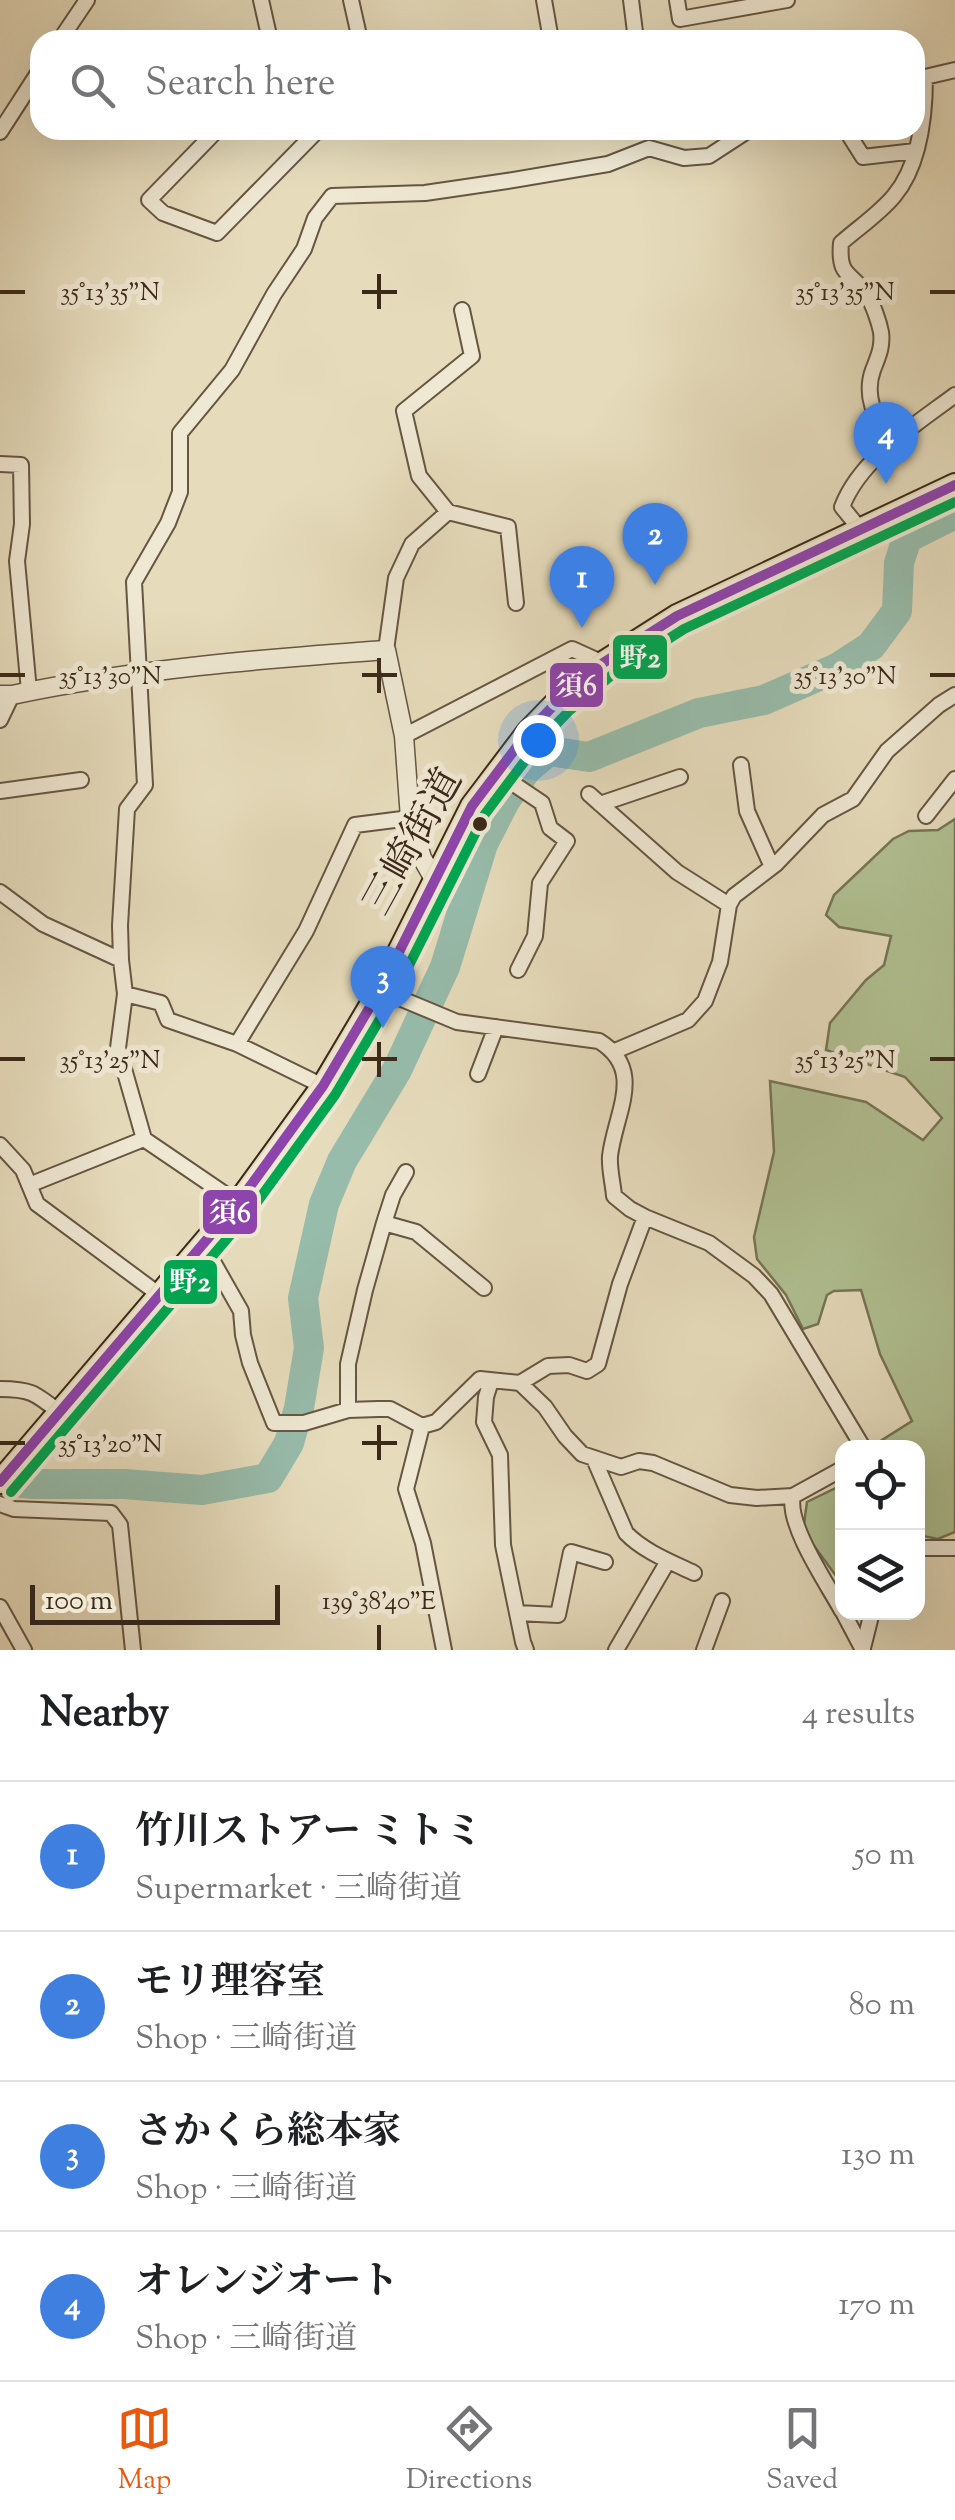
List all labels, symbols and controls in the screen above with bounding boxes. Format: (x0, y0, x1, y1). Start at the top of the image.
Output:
search box (30, 30, 925, 140)
icon: search (65, 58, 120, 113)
text: Search here (145, 58, 336, 112)
text: 35°13'35"N (60, 276, 160, 312)
text: 35°13'35"N (795, 276, 895, 312)
pin: 4 (854, 402, 918, 484)
pin: 2 (622, 502, 688, 585)
pin: 1 (550, 546, 614, 628)
line badge: 野2 (611, 633, 669, 681)
text: 野2 (619, 640, 661, 680)
text: 35°13'30"N (58, 660, 162, 696)
text: 35°13'30"N (793, 660, 897, 696)
line badge: 須6 (548, 661, 605, 709)
text: 須6 (555, 668, 597, 708)
your location (513, 715, 564, 766)
street label: 三崎街道 (351, 759, 479, 927)
unlabelled marker (470, 814, 490, 834)
pin: 3 (350, 946, 416, 1028)
text: 35°13'25"N (60, 1044, 160, 1080)
text: 35°13'25"N (795, 1044, 895, 1080)
line badge: 須6 (201, 1188, 259, 1236)
text: 須6 (209, 1195, 251, 1235)
line badge: 野2 (162, 1258, 219, 1306)
text: 野2 (169, 1264, 211, 1304)
text: 35°13'20"N (58, 1428, 162, 1464)
map controls (835, 1440, 925, 1620)
button: locate (835, 1440, 925, 1530)
button: layers (835, 1530, 925, 1620)
scale bar (30, 1580, 280, 1624)
text: 100 m (45, 1582, 113, 1622)
text: 139°38'40"E (322, 1585, 436, 1621)
text: Nearby (40, 1685, 169, 1745)
text: 4 results (802, 1692, 915, 1738)
text: 竹川ストアー ミトミ (135, 1807, 483, 1861)
text: 1 (67, 1833, 78, 1879)
text: 50 m (854, 1833, 915, 1879)
text: Supermarket · 三崎街道 (135, 1867, 462, 1913)
text: モリ理容室 (135, 1957, 325, 2011)
text: 2 (65, 1983, 80, 2029)
text: 80 m (849, 1983, 915, 2029)
text: Shop · 三崎街道 (135, 2017, 357, 2063)
text: さかくら総本家 (135, 2107, 401, 2161)
text: 3 (66, 2133, 79, 2179)
text: 130 m (841, 2133, 915, 2179)
text: Shop · 三崎街道 (135, 2167, 357, 2213)
text: オレンジオート (135, 2257, 399, 2311)
text: 4 (64, 2283, 81, 2329)
text: 170 m (838, 2283, 915, 2329)
text: Shop · 三崎街道 (135, 2317, 357, 2363)
tab: Map (117, 2401, 172, 2501)
tab: Directions (406, 2401, 532, 2501)
tab: Saved (766, 2401, 838, 2501)

